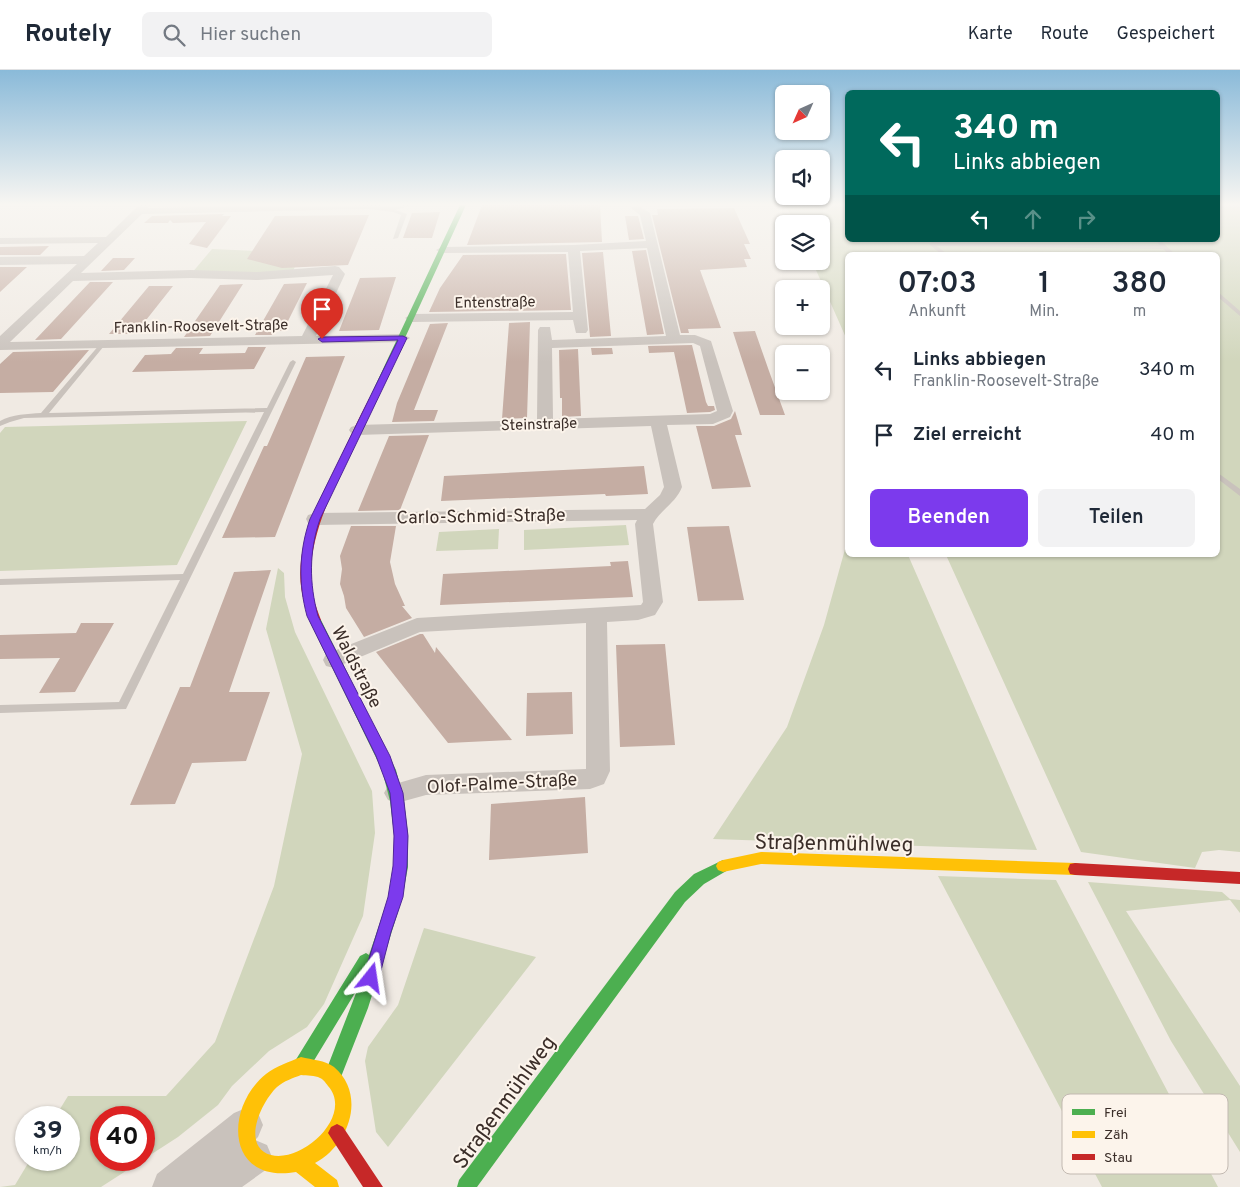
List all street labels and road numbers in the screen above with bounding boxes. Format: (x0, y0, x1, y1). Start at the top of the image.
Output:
street label: Entenstraße (454, 293, 536, 314)
street label: Franklin-Roosevelt-Straße (114, 316, 288, 339)
street label: Steinstraße (501, 415, 578, 436)
street label: Carlo-Schmid-Straße (396, 505, 566, 530)
street label: Waldstraße (325, 623, 386, 713)
street label: Olof-Palme-Straße (426, 769, 578, 800)
street label: Straßenmühlweg (754, 830, 914, 859)
street label: Straßenmühlweg (448, 1031, 563, 1175)

